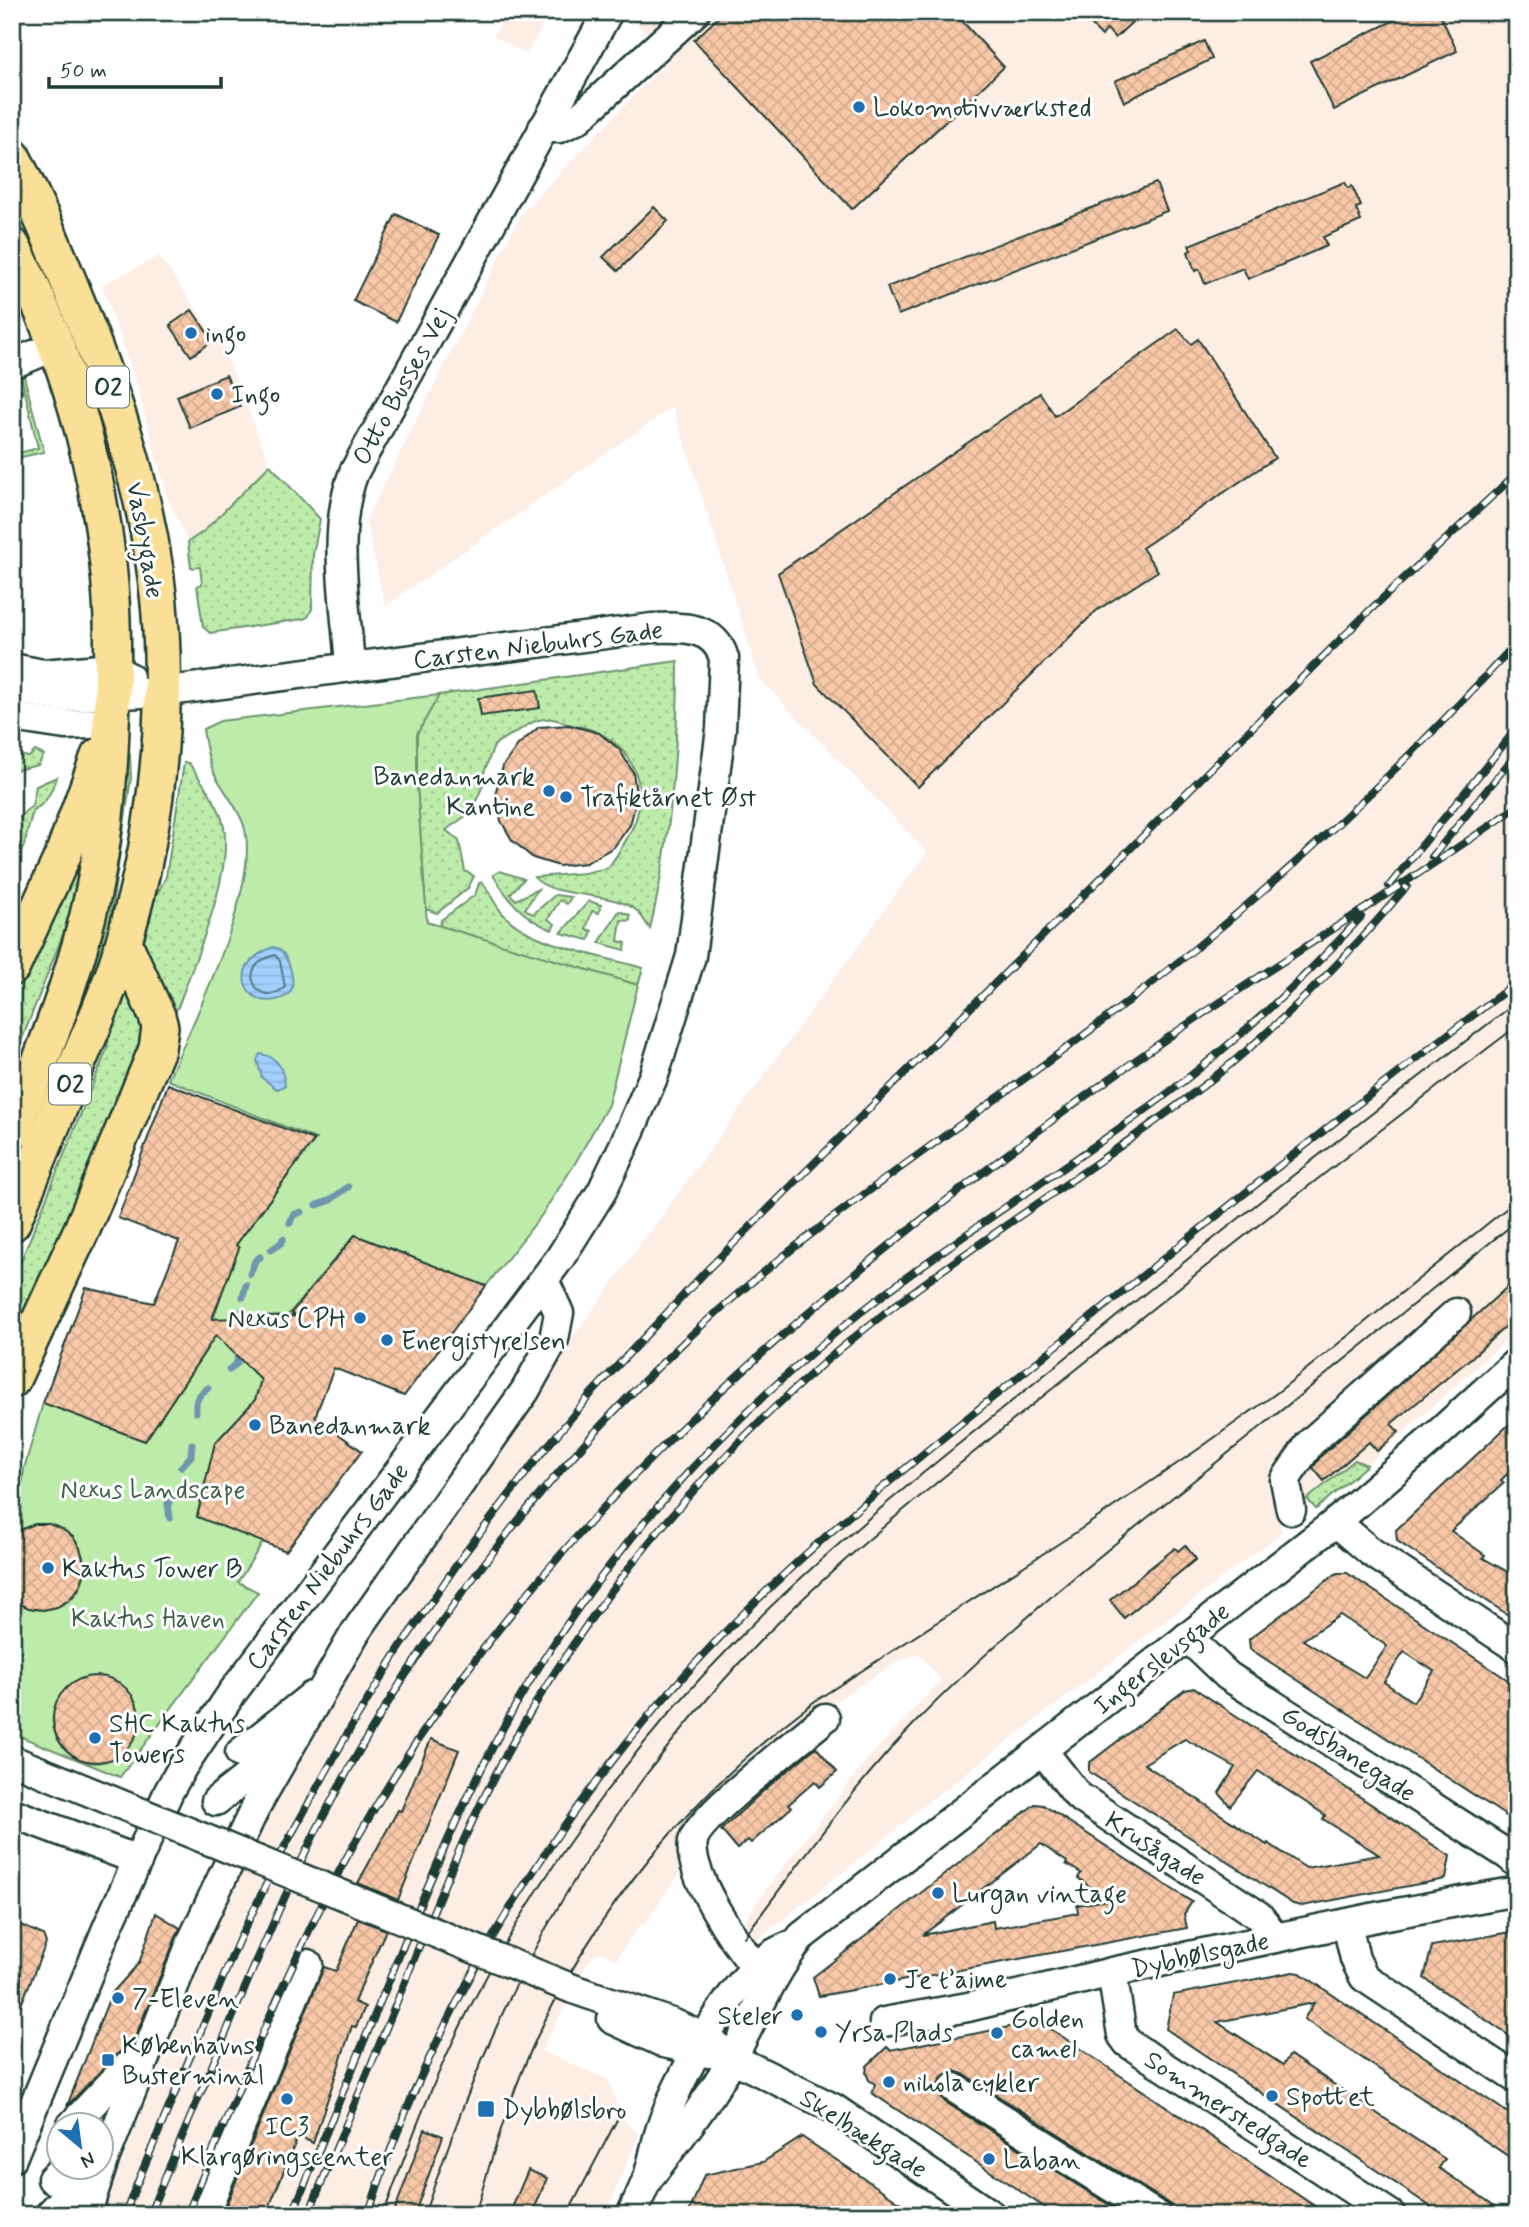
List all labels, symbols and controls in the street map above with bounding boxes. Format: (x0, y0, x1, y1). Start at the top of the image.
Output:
scale bar (49, 46, 220, 90)
text: 50 m (60, 57, 107, 85)
place label: Lokomotivværksted (873, 92, 1092, 126)
marker: Lokomotivværksted (851, 99, 867, 115)
street label: Otto Busses Vej (345, 302, 460, 472)
place label: ingo (205, 318, 246, 355)
marker: ingo (183, 325, 199, 341)
road number: O2 (87, 366, 129, 408)
place label: Ingo (231, 379, 280, 416)
marker: Ingo (209, 386, 225, 402)
street label: Vasbygade (114, 479, 171, 602)
street label: Carsten Niebuhrs Gade (411, 614, 665, 678)
place label: Banedanmark Kantine (373, 761, 535, 825)
place label: Trafiktårnet Øst (580, 782, 756, 816)
marker: Banedanmark Kantine (541, 783, 557, 799)
marker: Trafiktårnet Øst (558, 789, 574, 805)
road number: O2 (49, 1064, 91, 1104)
place label: Nexus CPH (228, 1303, 346, 1337)
marker: Nexus CPH (352, 1310, 368, 1326)
place label: Energistyrelsen (401, 1325, 566, 1361)
marker: Energistyrelsen (379, 1332, 395, 1348)
place label: Banedanmark (269, 1410, 431, 1444)
marker: Banedanmark (247, 1417, 263, 1433)
street label: Carsten Niebuhrs Gade (239, 1456, 418, 1678)
park label: Nexus Landscape (61, 1474, 245, 1508)
place label: Kaktus Tower B (62, 1553, 242, 1587)
marker: Kaktus Tower B (40, 1560, 56, 1576)
street label: Ingerslevsgade (1087, 1595, 1239, 1726)
park label: Kaktus Haven (71, 1603, 225, 1637)
street label: Godsbanegade (1273, 1698, 1422, 1813)
place label: SHC Kaktus Towers (109, 1708, 245, 1772)
marker: SHC Kaktus Towers (87, 1730, 103, 1746)
street label: Krusågade (1098, 1804, 1212, 1895)
place label: Lurgan vintage (952, 1878, 1127, 1915)
marker: Lurgan vintage (930, 1885, 946, 1901)
street label: Dybbølsgade (1128, 1925, 1273, 1989)
place label: Je t’aime (904, 1964, 1007, 1998)
marker: Je t’aime (882, 1971, 898, 1987)
place label: 7-Eleven (132, 1983, 239, 2017)
marker: 7-Eleven (110, 1990, 126, 2006)
place label: Steler (717, 2000, 783, 2034)
place label: Golden camel (1011, 2003, 1084, 2067)
marker: Steler (789, 2007, 805, 2023)
place label: Yrsa Plads (835, 2017, 953, 2051)
marker: Yrsa Plads (813, 2024, 829, 2040)
marker: Golden camel (989, 2025, 1005, 2041)
place label: Københavns Busterminal (122, 2030, 264, 2094)
street label: Sommerstedgade (1136, 2044, 1319, 2180)
marker: Københavns Busterminal (100, 2052, 116, 2068)
place label: nihola cykler (903, 2067, 1040, 2101)
marker: nihola cykler (881, 2074, 897, 2090)
place label: Spottet (1286, 2081, 1375, 2115)
street label: Skelbækgade (791, 2082, 933, 2190)
marker: Spottet (1264, 2088, 1280, 2104)
marker: IC3 Klargøringscenter (279, 2091, 295, 2107)
place label: Dybbølsbro (502, 2094, 627, 2128)
marker: Dybbølsbro (476, 2099, 496, 2119)
place label: IC3 Klargøringscenter (181, 2111, 393, 2177)
north arrow (46, 2112, 116, 2182)
place label: Laban (1003, 2144, 1081, 2178)
text: N (76, 2146, 99, 2174)
marker: Laban (981, 2151, 997, 2167)

